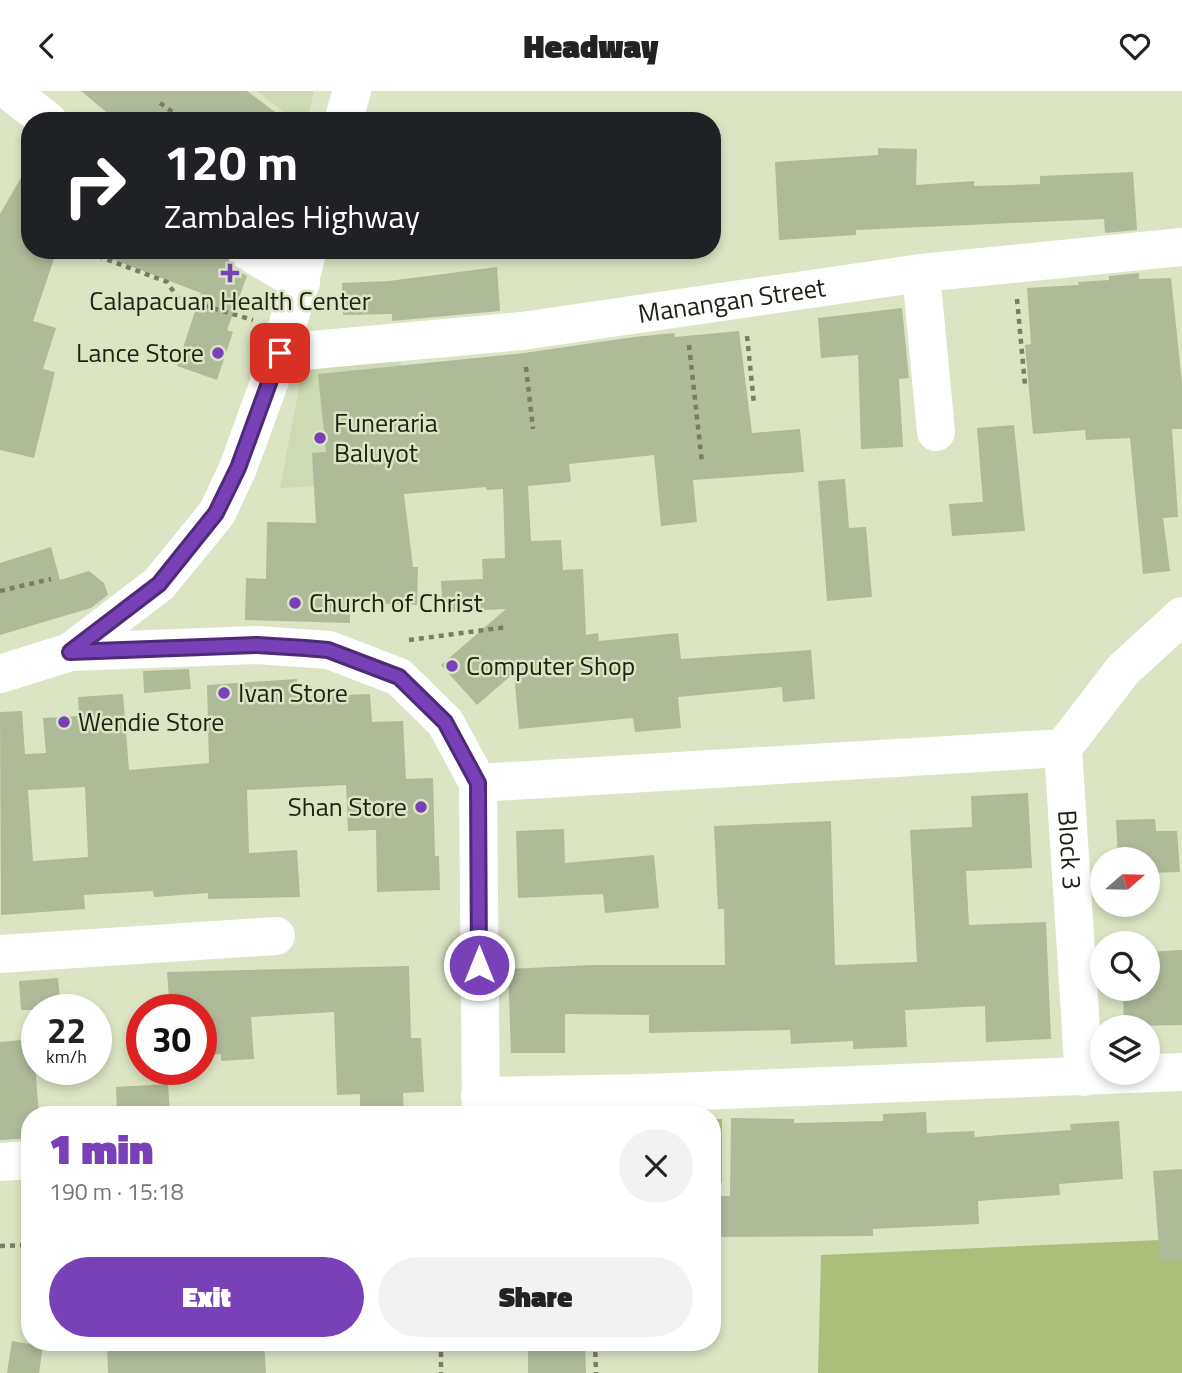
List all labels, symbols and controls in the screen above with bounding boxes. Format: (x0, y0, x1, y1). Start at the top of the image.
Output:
text: Headway (524, 22, 658, 70)
icon: back (28, 27, 66, 65)
icon: heart (1116, 27, 1154, 65)
text: 120 m (164, 124, 298, 199)
icon: right (49, 140, 140, 231)
text: Zambales Highway (164, 192, 420, 240)
marker: Calapacuan Health Center (220, 263, 240, 283)
street label: Manangan Street (635, 267, 828, 333)
place label: Calapacuan Health Center (89, 281, 371, 320)
pin (250, 323, 310, 383)
place label: Lance Store (76, 333, 204, 372)
icon: arrive (261, 334, 299, 372)
marker: Lance Store (210, 345, 226, 361)
place label: Funeraria Baluyot (334, 403, 438, 472)
marker: Funeraria Baluyot (312, 430, 328, 446)
place label: Church of Christ (309, 583, 483, 622)
marker: Church of Christ (287, 595, 303, 611)
place label: Computer Shop (466, 646, 635, 685)
marker: Computer Shop (444, 658, 460, 674)
place label: Ivan Store (238, 673, 348, 712)
marker: Ivan Store (216, 685, 232, 701)
place label: Wendie Store (78, 702, 224, 741)
marker: Wendie Store (56, 714, 72, 730)
place label: Shan Store (288, 787, 407, 826)
marker: Shan Store (413, 799, 429, 815)
street label: Block 3 (1048, 809, 1092, 891)
north arrow (1090, 847, 1160, 917)
map controls (1090, 847, 1160, 1085)
position arrow (442, 928, 516, 1002)
button: search (1090, 931, 1160, 1001)
speed limit sign: 30 (126, 994, 217, 1085)
text: 22 (47, 1003, 86, 1057)
button: layers (1090, 1015, 1160, 1085)
text: km/h (46, 1043, 87, 1070)
text: 1 min (49, 1116, 153, 1180)
button: close (619, 1129, 693, 1203)
text: 190 m · 15:18 (49, 1174, 184, 1209)
button: Exit (49, 1257, 364, 1337)
button: Share (378, 1257, 693, 1337)

